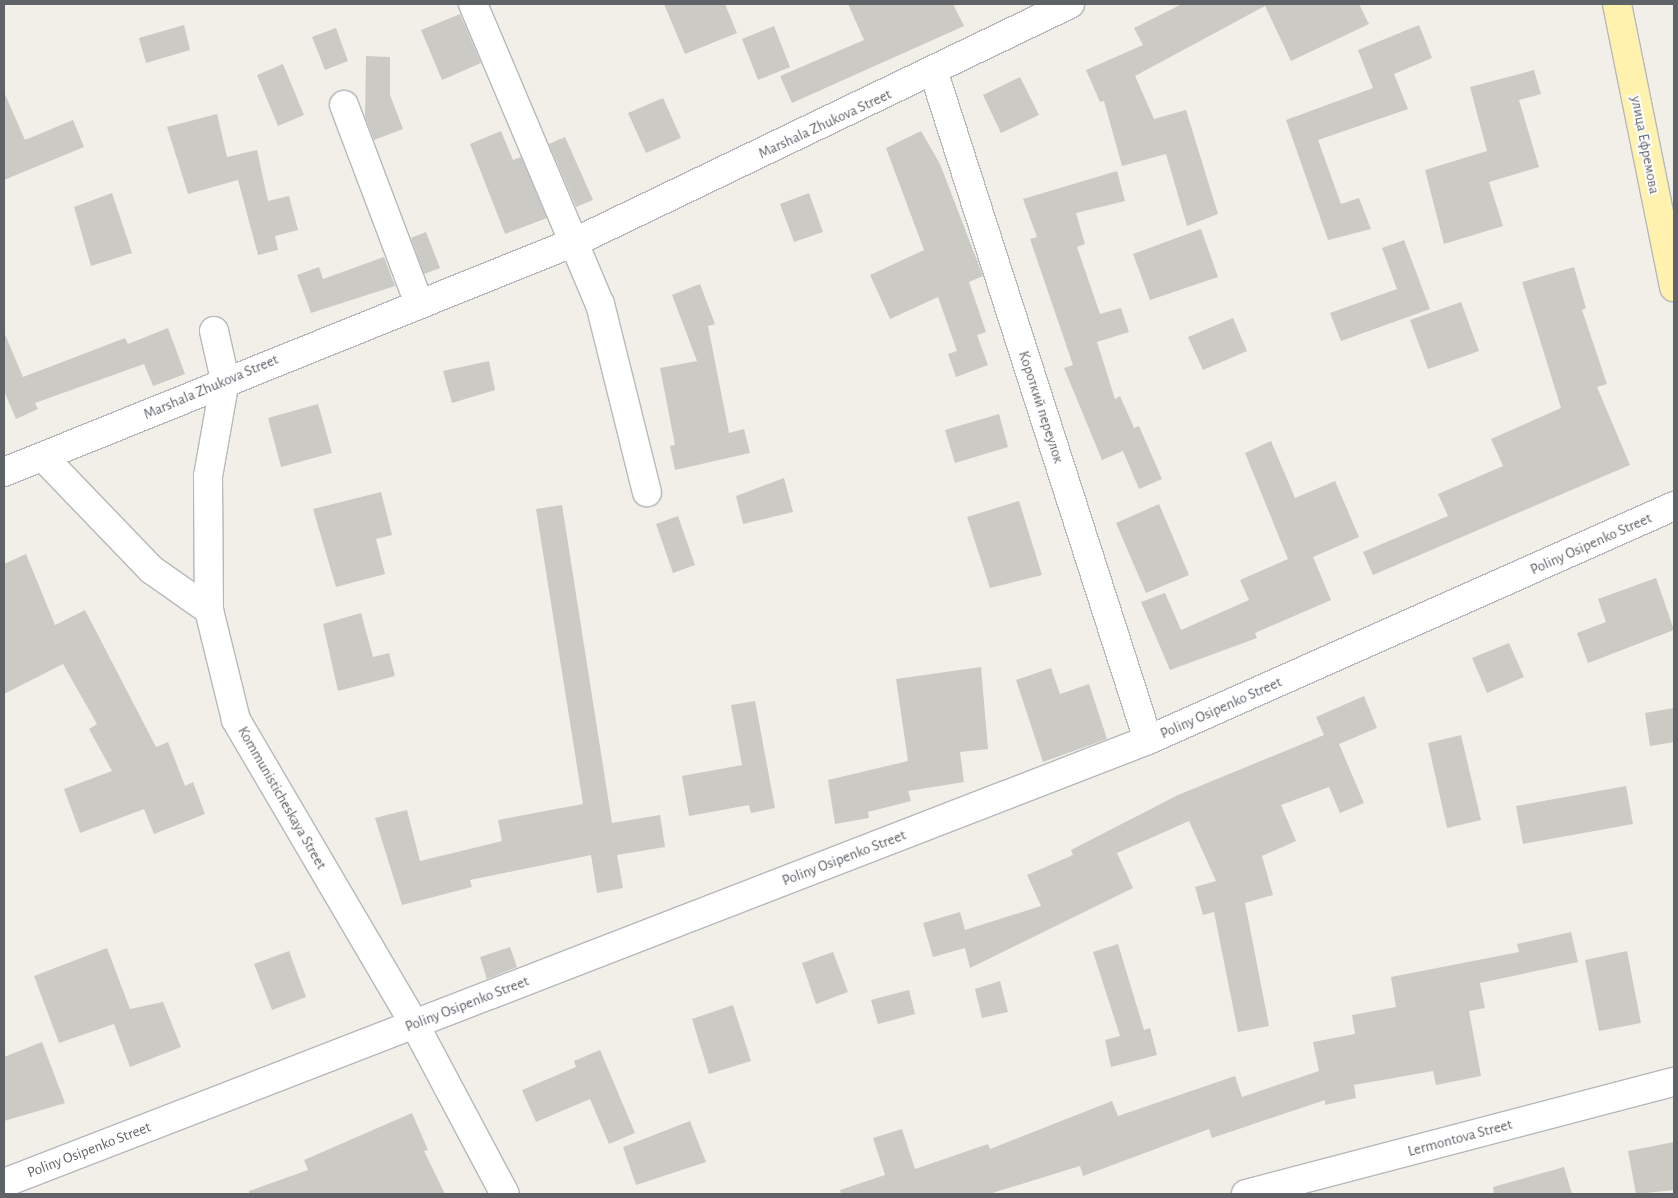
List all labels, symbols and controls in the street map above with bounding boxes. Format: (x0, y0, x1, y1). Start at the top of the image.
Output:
street label: Marshala Zhukova Street (756, 85, 894, 163)
street label: улица Ефремова (1627, 94, 1663, 196)
street label: Короткий переулок (1014, 348, 1068, 466)
street label: Marshala Zhukova Street (141, 350, 281, 424)
street label: Poliny Osipenko Street (1528, 509, 1654, 579)
street label: Poliny Osipenko Street (1158, 673, 1284, 743)
street label: Kommunisticheskaya Street (234, 723, 330, 873)
street label: Poliny Osipenko Street (780, 826, 908, 890)
street label: Poliny Osipenko Street (403, 972, 531, 1036)
street label: Lermontova Street (1406, 1115, 1514, 1161)
street label: Poliny Osipenko Street (25, 1118, 153, 1182)

